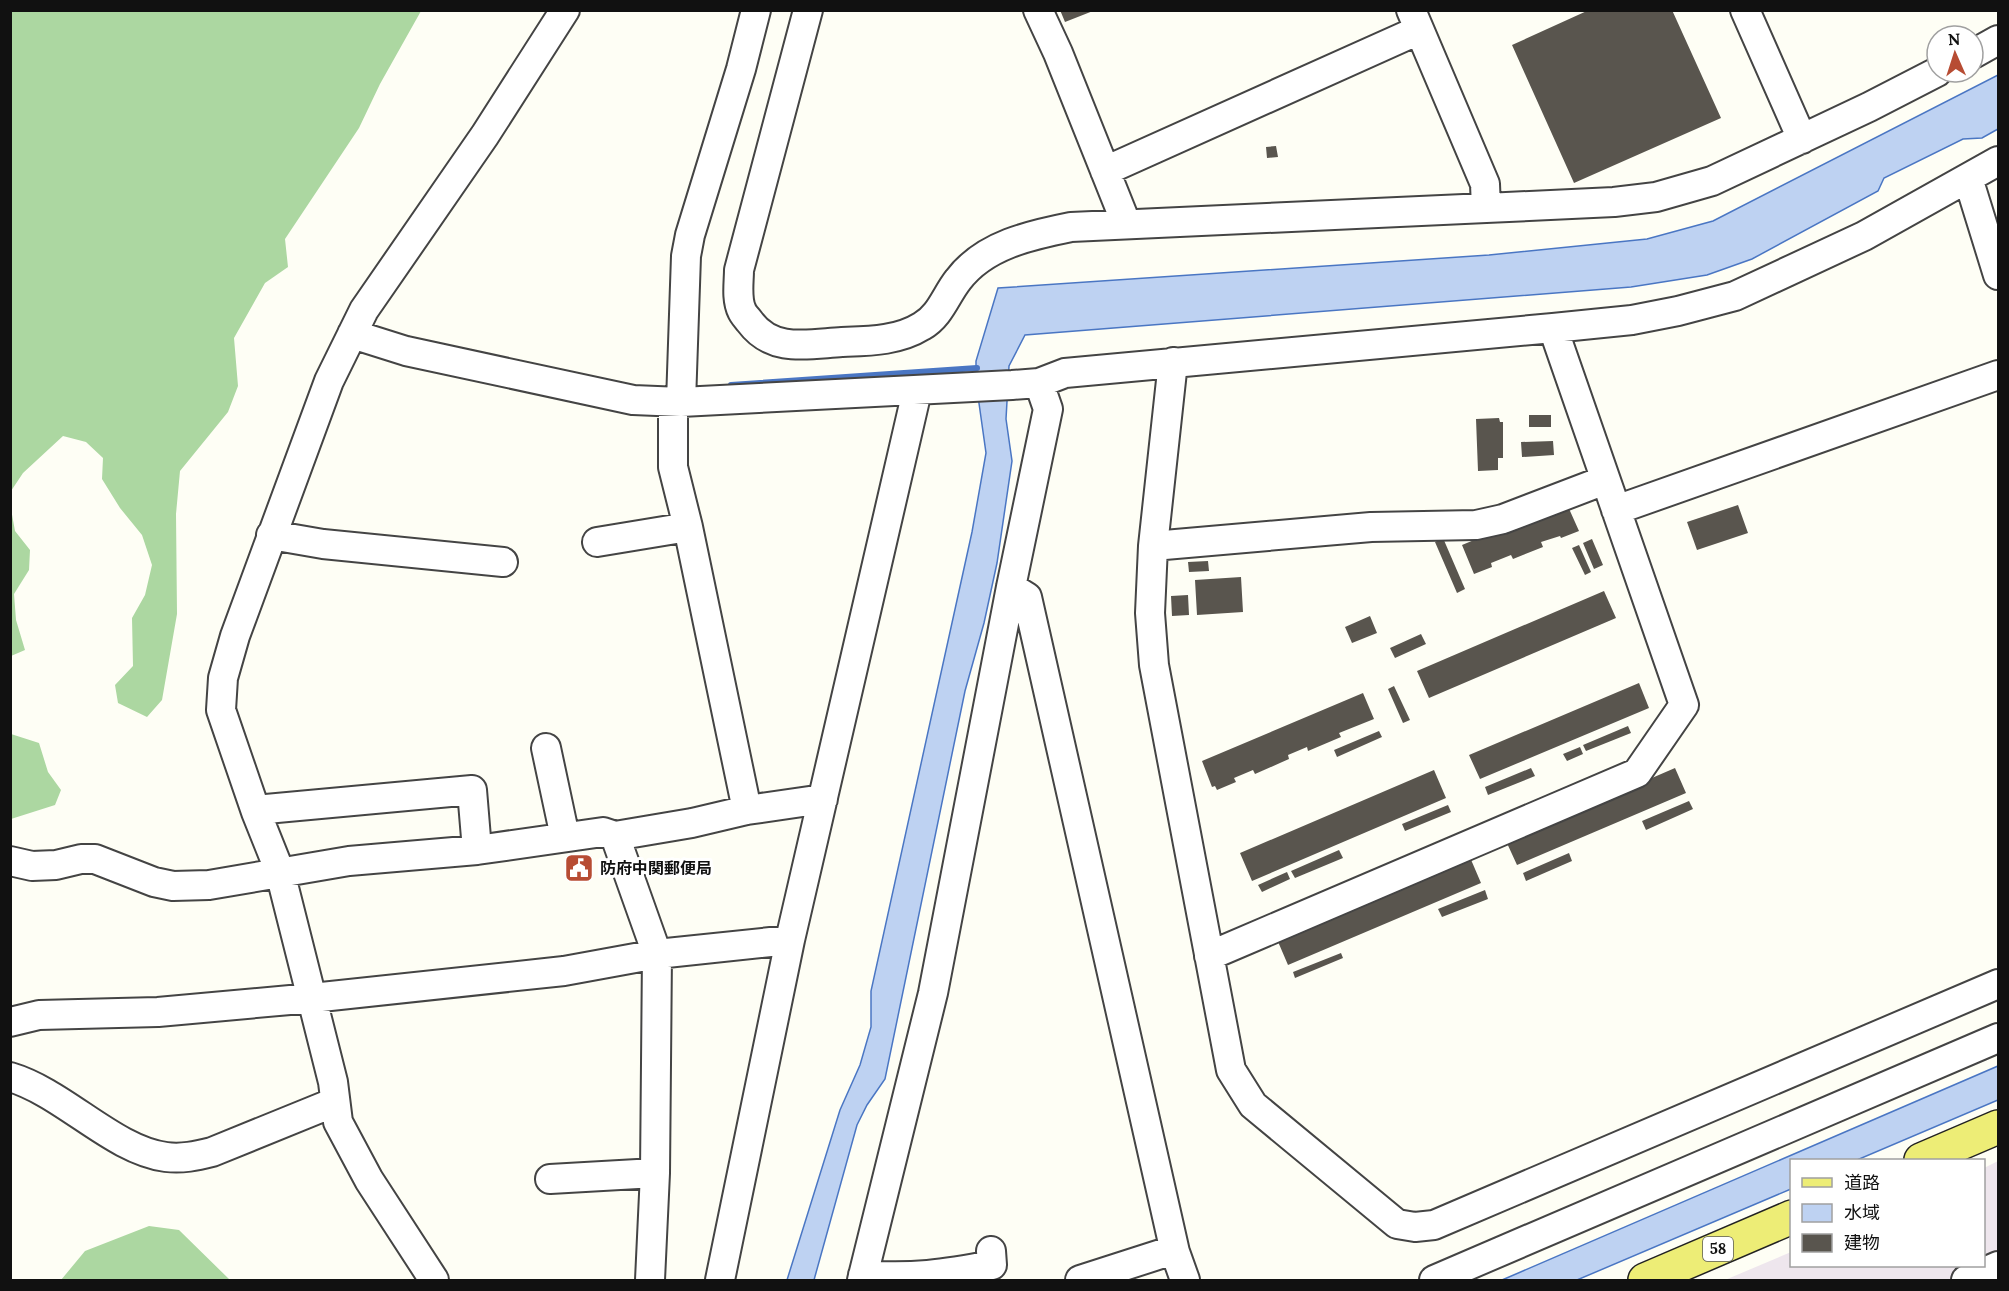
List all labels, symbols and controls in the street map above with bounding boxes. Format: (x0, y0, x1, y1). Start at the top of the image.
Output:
north arrow (1925, 24, 1985, 84)
text: N (1948, 29, 1961, 49)
public building icon: 防府中関郵便局 (563, 852, 595, 884)
place label: 防府中関郵便局 (600, 858, 712, 878)
legend (1790, 1159, 1985, 1267)
text: 道路 (1844, 1171, 1880, 1194)
text: 水域 (1844, 1201, 1880, 1224)
text: 建物 (1844, 1231, 1880, 1254)
road number: 58 (1703, 1237, 1733, 1261)

